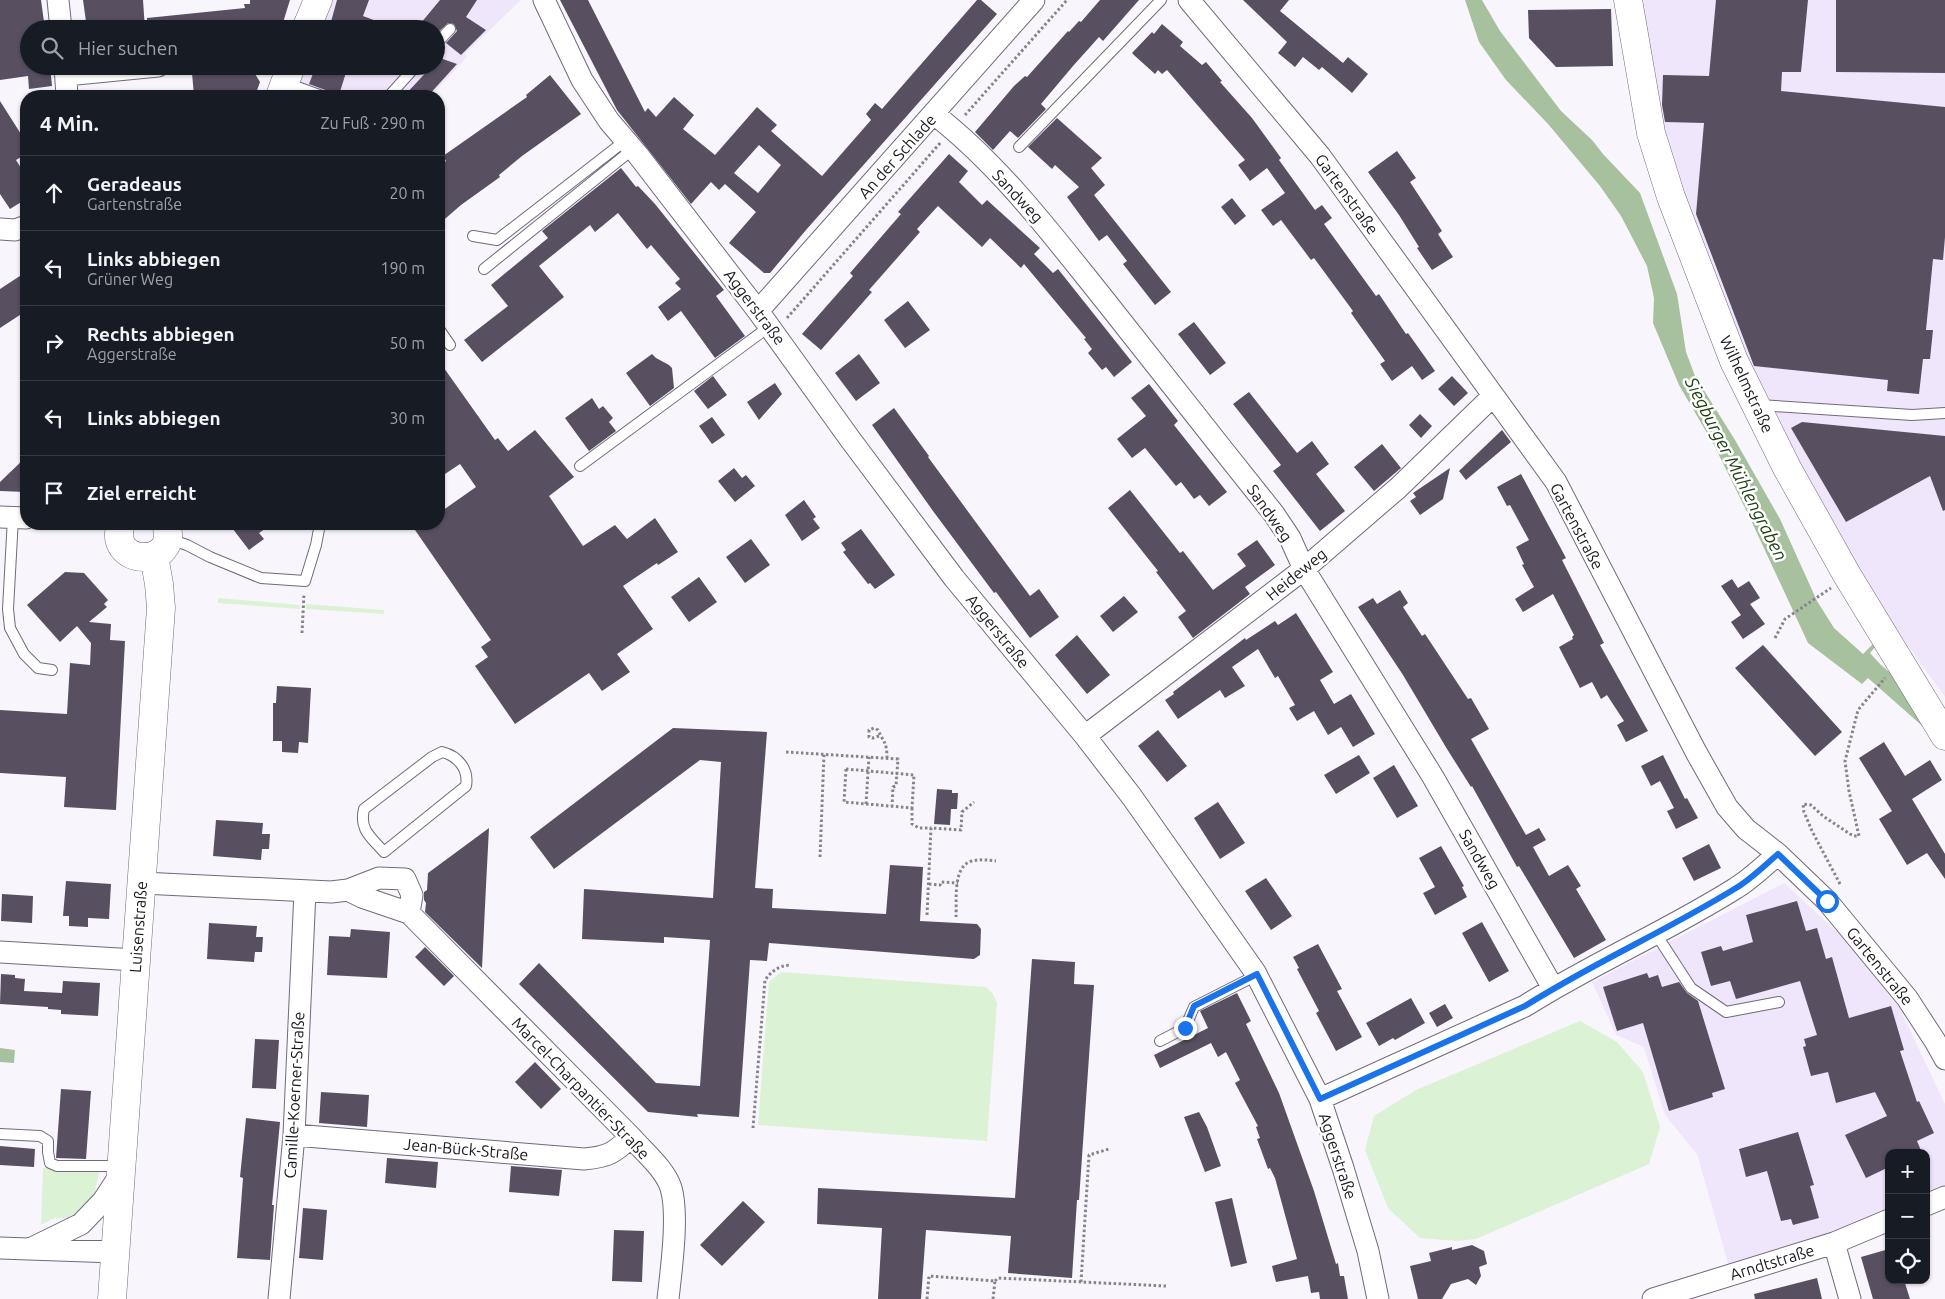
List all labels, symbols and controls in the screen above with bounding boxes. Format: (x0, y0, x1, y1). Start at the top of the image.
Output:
search box (20, 20, 445, 75)
icon: search (38, 34, 66, 62)
text: Hier suchen (78, 37, 178, 59)
street label: An der Schlade (855, 110, 939, 202)
text: 4 Min. (40, 111, 99, 135)
text: Zu Fuß · 290 m (320, 114, 425, 132)
street label: Gartenstraße (1312, 150, 1382, 238)
street label: Sandweg (989, 166, 1047, 226)
text: Geradeaus (87, 173, 182, 195)
icon: ahead (40, 179, 68, 207)
text: 20 m (389, 184, 425, 202)
text: Gartenstraße (87, 195, 182, 213)
text: Links abbiegen (87, 248, 221, 270)
icon: left (40, 254, 68, 282)
text: 190 m (380, 259, 425, 277)
street label: Aggerstraße (721, 266, 789, 348)
text: Grüner Weg (87, 270, 173, 288)
text: Rechts abbiegen (87, 323, 235, 345)
icon: right (40, 329, 68, 357)
street label: Wilhelmstraße (1717, 333, 1777, 435)
text: 50 m (389, 334, 425, 352)
text: Aggerstraße (87, 345, 177, 363)
water label: Siegburger Mühlengraben (1681, 373, 1792, 563)
icon: left (40, 404, 68, 432)
text: Links abbiegen (87, 407, 221, 429)
text: 30 m (389, 409, 425, 427)
icon: arrive (40, 479, 68, 507)
street label: Gartenstraße (1547, 480, 1607, 572)
street label: Sandweg (1244, 481, 1296, 545)
text: Ziel erreicht (87, 482, 196, 504)
street label: Heideweg (1262, 544, 1330, 604)
street label: Aggerstraße (963, 590, 1033, 672)
street label: Sandweg (1456, 826, 1504, 892)
street label: Luisenstraße (126, 880, 150, 974)
route start (1816, 890, 1839, 913)
street label: Gartenstraße (1843, 923, 1917, 1009)
street label: Camille-Koerner-Straße (281, 1011, 307, 1179)
street label: Marcel-Charpantier-Straße (509, 1013, 653, 1163)
route end (1174, 1017, 1197, 1040)
street label: Aggerstraße (1316, 1111, 1360, 1201)
street label: Jean-Bück-Straße (403, 1135, 529, 1163)
map controls (1885, 1149, 1930, 1284)
button: + (1885, 1149, 1930, 1194)
button: − (1885, 1194, 1930, 1239)
button: locate (1885, 1239, 1930, 1284)
street label: Arndtstraße (1728, 1241, 1816, 1283)

